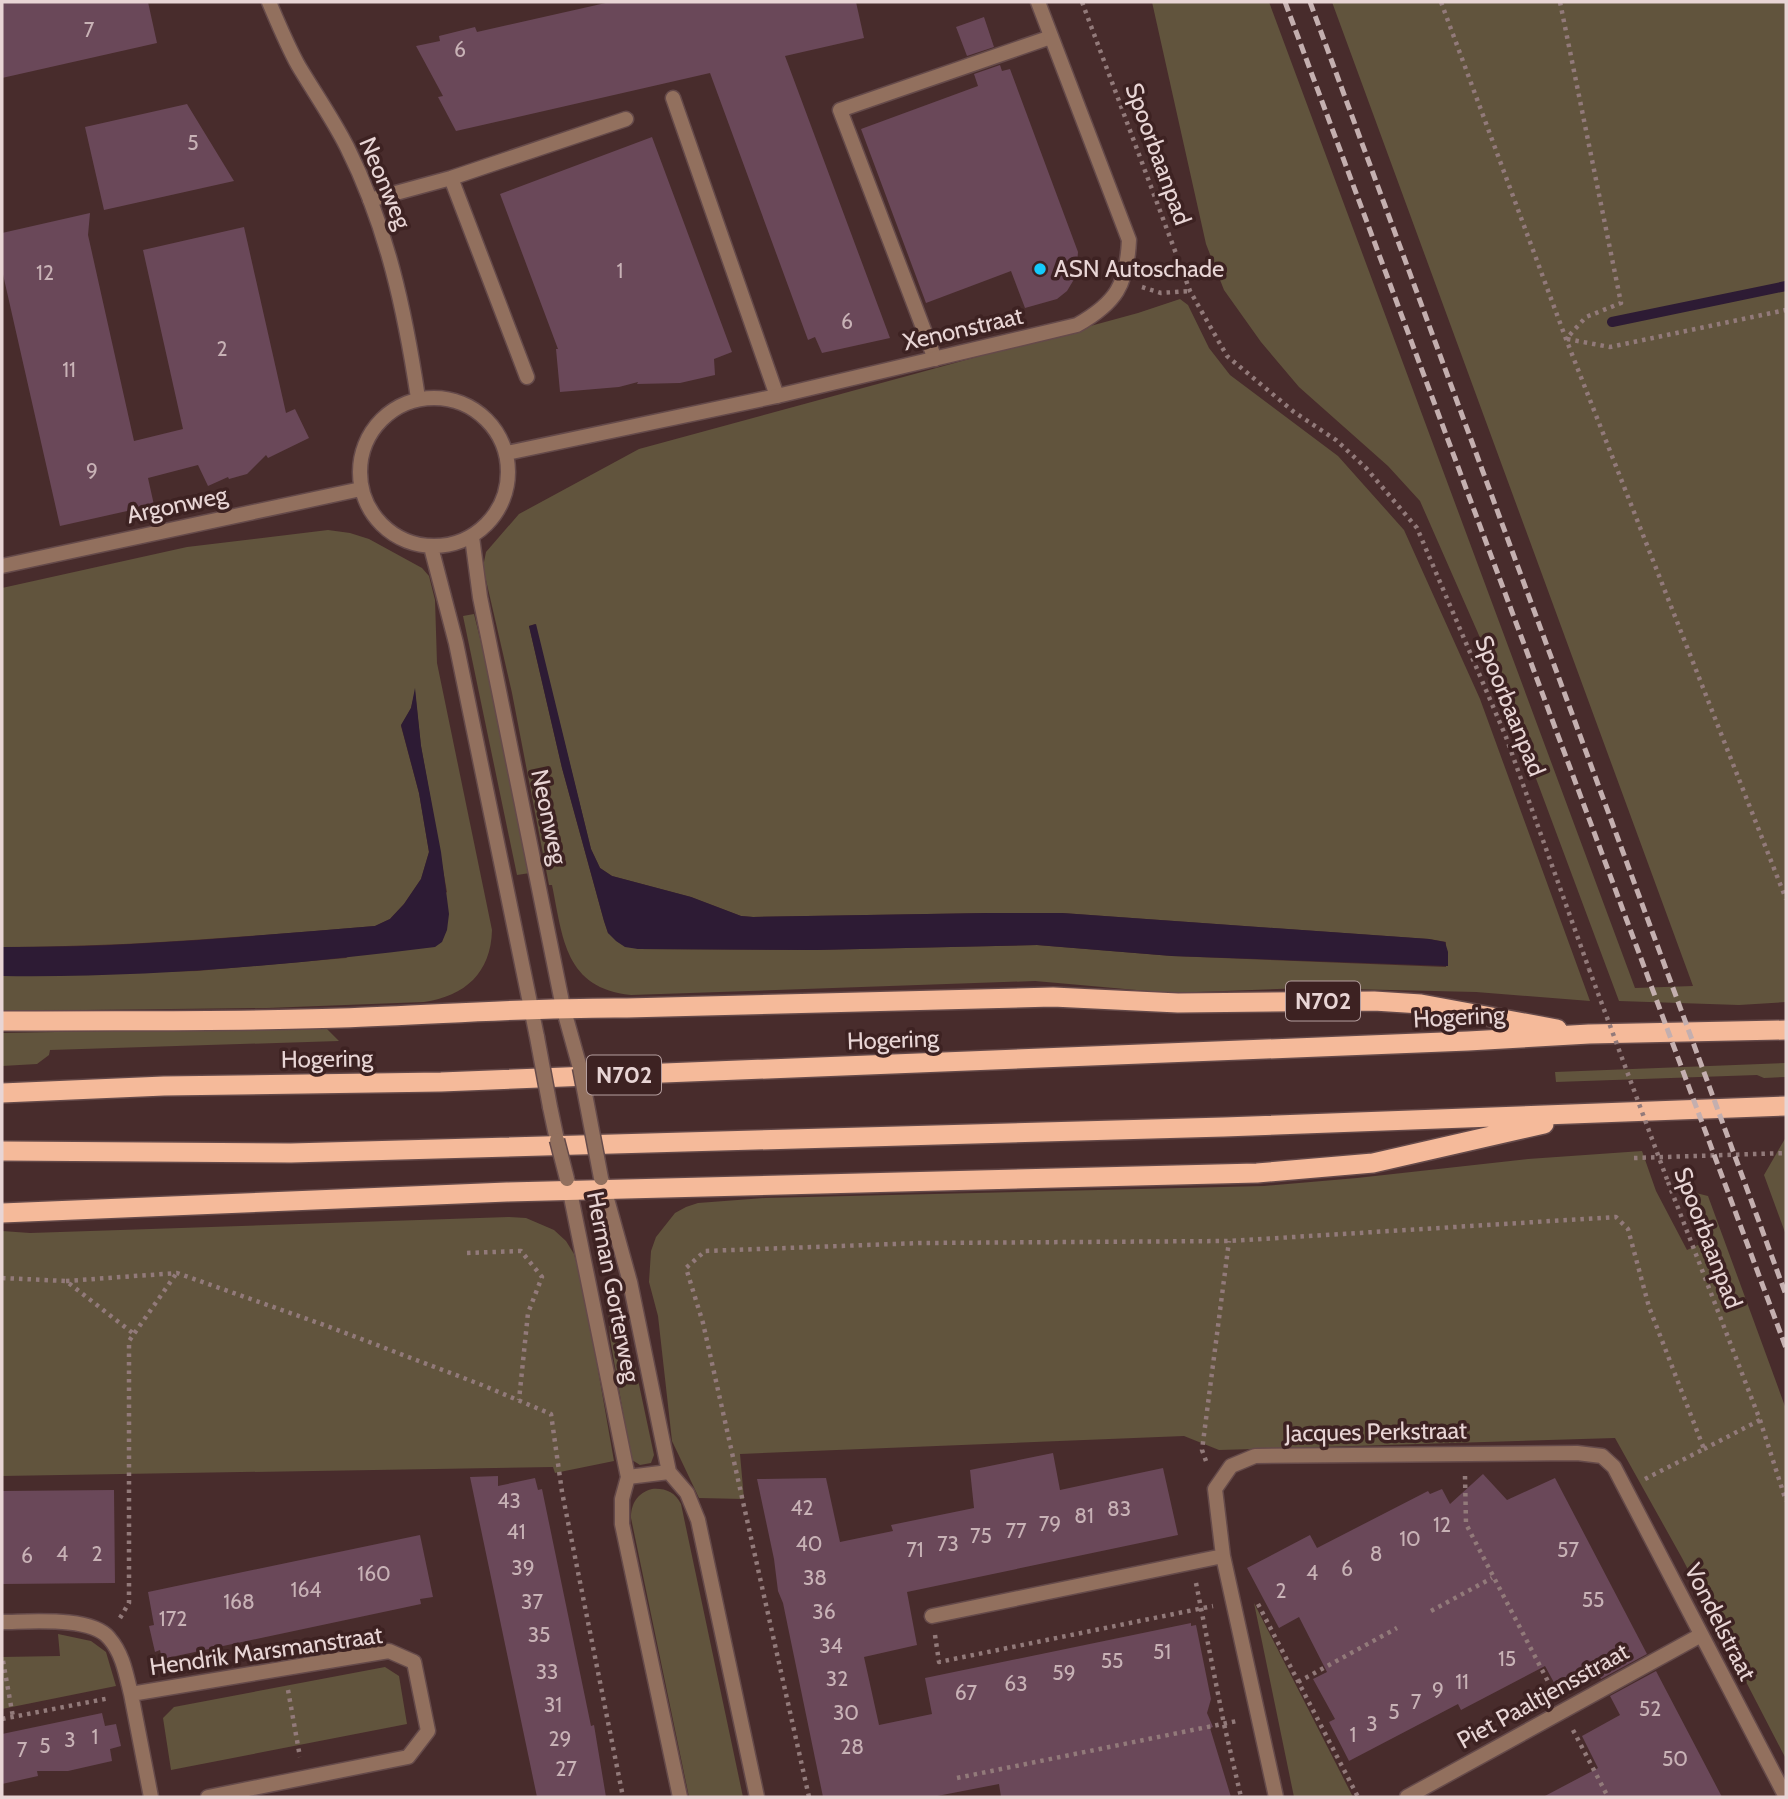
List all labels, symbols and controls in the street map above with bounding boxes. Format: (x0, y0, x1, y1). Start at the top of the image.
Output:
house number: 7 (84, 17, 95, 42)
house number: 6 (454, 37, 466, 62)
street label: Spoorbaanpad (1119, 79, 1198, 229)
house number: 5 (187, 130, 199, 155)
street label: Neonweg (353, 133, 418, 234)
place label: ASN Autoschade (1054, 254, 1224, 283)
house number: 1 (617, 258, 623, 283)
house number: 12 (36, 260, 54, 285)
marker: ASN Autoschade (1032, 261, 1048, 277)
street label: Xenonstraat (900, 301, 1026, 356)
house number: 6 (841, 309, 853, 334)
house number: 2 (216, 336, 228, 361)
house number: 11 (62, 357, 76, 382)
house number: 9 (86, 458, 98, 483)
street label: Argonweg (124, 479, 231, 529)
street label: Spoorbaanpad (1469, 631, 1552, 780)
street label: Neonweg (525, 767, 574, 868)
road number: N702 (1286, 982, 1360, 1020)
street label: Hogering (1412, 1000, 1507, 1033)
street label: Hogering (846, 1023, 941, 1056)
street label: Hogering (281, 1043, 374, 1074)
road number: N702 (587, 1056, 661, 1094)
street label: Spoorbaanpad (1668, 1163, 1749, 1313)
street label: Herman Gorterweg (581, 1189, 646, 1386)
street label: Jacques Perkstraat (1284, 1415, 1467, 1448)
house number: 43 (497, 1488, 521, 1513)
house number: 42 (790, 1495, 814, 1520)
house number: 83 (1107, 1496, 1131, 1521)
house number: 81 (1074, 1503, 1094, 1528)
house number: 79 (1039, 1511, 1061, 1536)
house number: 12 (1433, 1512, 1451, 1537)
house number: 77 (1005, 1518, 1027, 1543)
house number: 41 (507, 1519, 525, 1544)
house number: 75 (970, 1523, 992, 1548)
house number: 10 (1399, 1526, 1421, 1551)
house number: 40 (796, 1531, 822, 1556)
house number: 73 (937, 1531, 959, 1556)
house number: 71 (906, 1537, 924, 1562)
house number: 57 (1557, 1537, 1579, 1562)
house number: 4 (56, 1541, 68, 1566)
house number: 2 (91, 1541, 103, 1566)
house number: 8 (1370, 1541, 1382, 1566)
house number: 6 (21, 1543, 33, 1568)
house number: 39 (511, 1555, 535, 1580)
house number: 6 (1341, 1556, 1353, 1581)
street label: Vondelstraat (1679, 1558, 1762, 1685)
house number: 4 (1306, 1560, 1318, 1585)
house number: 160 (357, 1561, 391, 1586)
house number: 38 (803, 1565, 827, 1590)
house number: 164 (291, 1577, 321, 1602)
house number: 2 (1275, 1578, 1287, 1603)
house number: 55 (1582, 1587, 1604, 1612)
house number: 168 (223, 1589, 255, 1614)
house number: 37 (521, 1589, 543, 1614)
house number: 36 (812, 1599, 836, 1624)
house number: 172 (159, 1606, 187, 1631)
street label: Hendrik Marsmanstraat (147, 1620, 384, 1681)
house number: 35 (528, 1622, 550, 1647)
house number: 34 (819, 1633, 843, 1658)
street label: Piet Paaltjensstraat (1452, 1636, 1634, 1755)
house number: 51 (1153, 1639, 1171, 1664)
house number: 15 (1498, 1646, 1516, 1671)
house number: 55 (1101, 1648, 1123, 1673)
house number: 33 (536, 1659, 558, 1684)
house number: 59 (1052, 1660, 1076, 1685)
house number: 32 (826, 1666, 848, 1691)
house number: 11 (1455, 1669, 1469, 1694)
house number: 63 (1004, 1671, 1028, 1696)
house number: 9 (1432, 1677, 1444, 1702)
house number: 67 (955, 1680, 978, 1705)
house number: 7 (1411, 1689, 1422, 1714)
house number: 31 (544, 1692, 562, 1717)
house number: 52 (1639, 1696, 1661, 1721)
house number: 5 (1388, 1699, 1400, 1724)
house number: 30 (833, 1700, 859, 1725)
house number: 3 (1366, 1711, 1378, 1736)
house number: 1 (1350, 1722, 1356, 1747)
house number: 1 (92, 1724, 98, 1749)
house number: 29 (549, 1726, 571, 1751)
house number: 3 (64, 1727, 76, 1752)
house number: 5 (39, 1733, 51, 1758)
house number: 28 (840, 1734, 864, 1759)
house number: 7 (17, 1737, 28, 1762)
house number: 50 (1662, 1746, 1688, 1771)
house number: 27 (555, 1756, 577, 1781)

